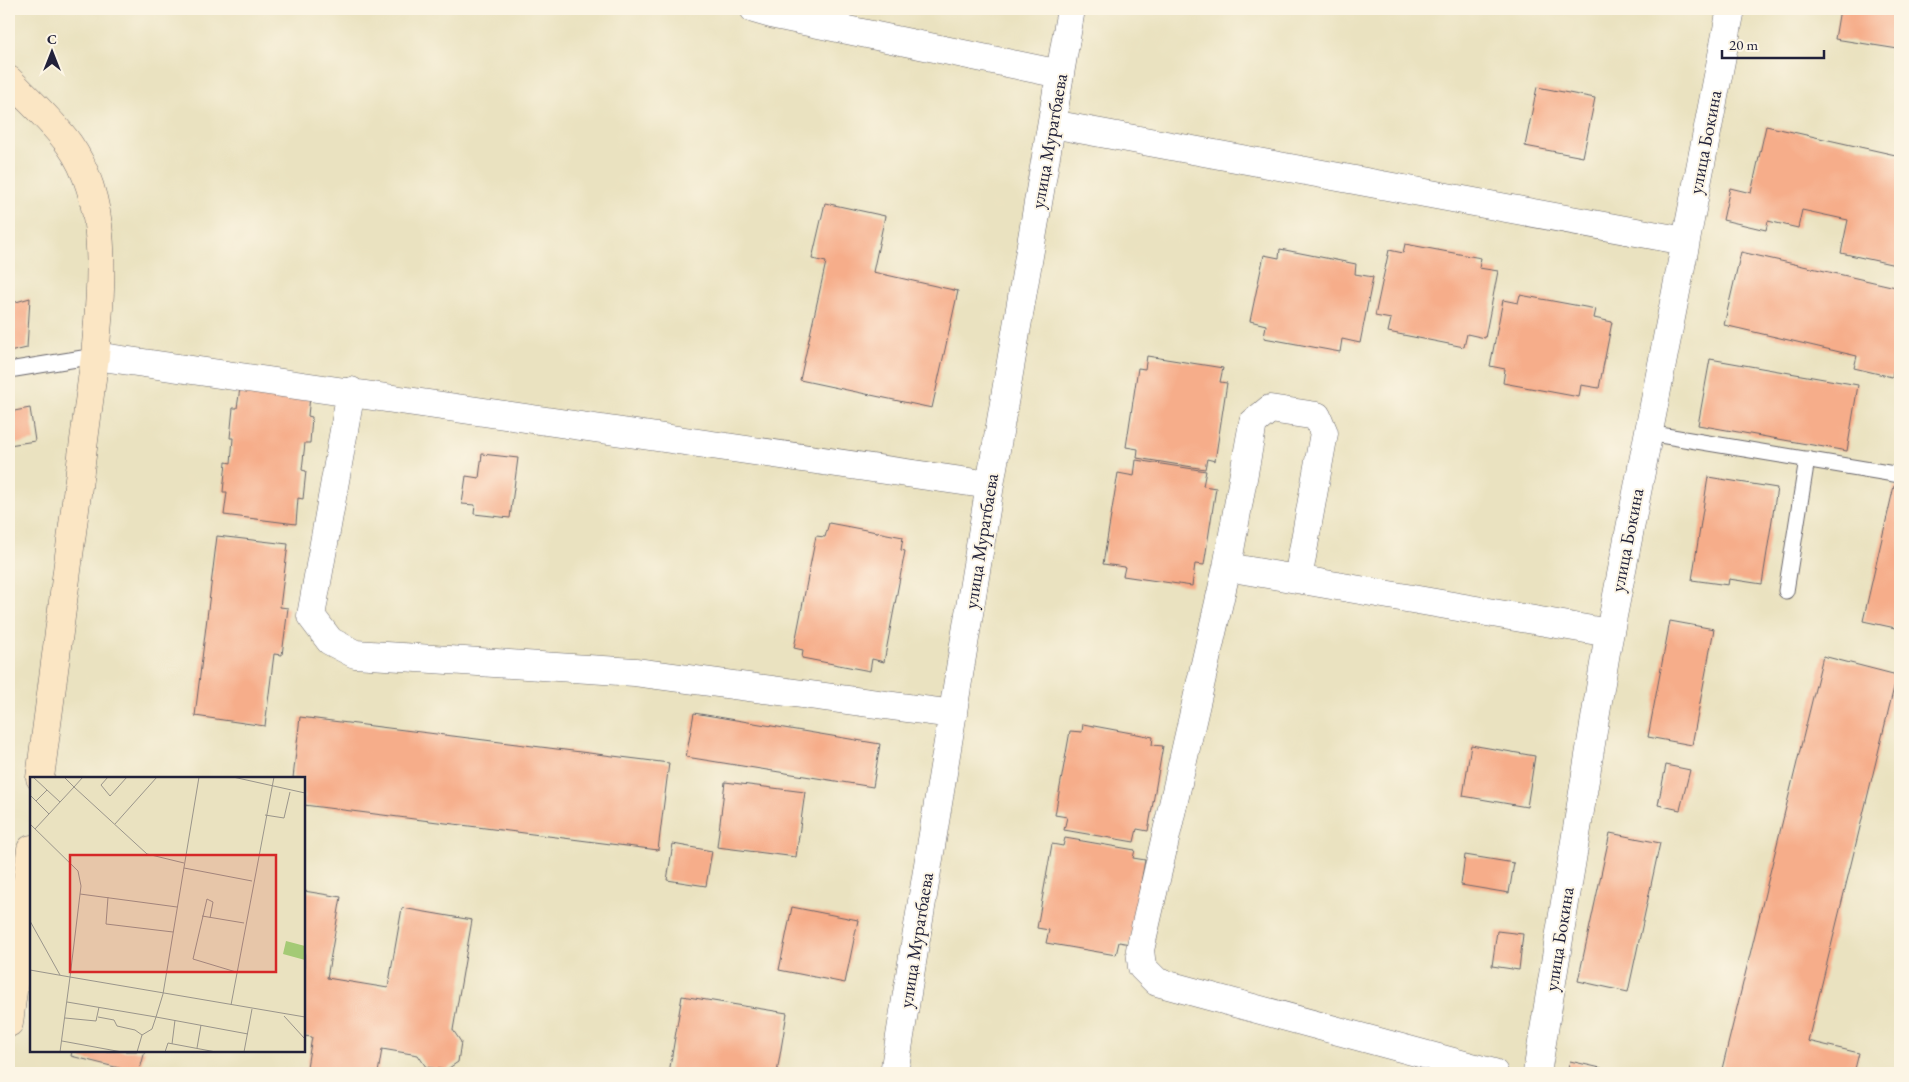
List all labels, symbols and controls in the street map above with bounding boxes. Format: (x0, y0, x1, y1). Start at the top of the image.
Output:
north arrow (28, 28, 78, 78)
scale bar (1722, 28, 1824, 60)
text: С (47, 30, 57, 48)
text: 20 m (1729, 35, 1758, 54)
street label: улица Муратбаева (1025, 71, 1073, 211)
street label: улица Бокина (1683, 88, 1727, 196)
street label: улица Муратбаева (958, 471, 1004, 611)
street label: улица Бокина (1605, 486, 1649, 594)
inset map (30, 777, 305, 1052)
street label: улица Муратбаева (893, 870, 939, 1010)
street label: улица Бокина (1538, 885, 1580, 993)

